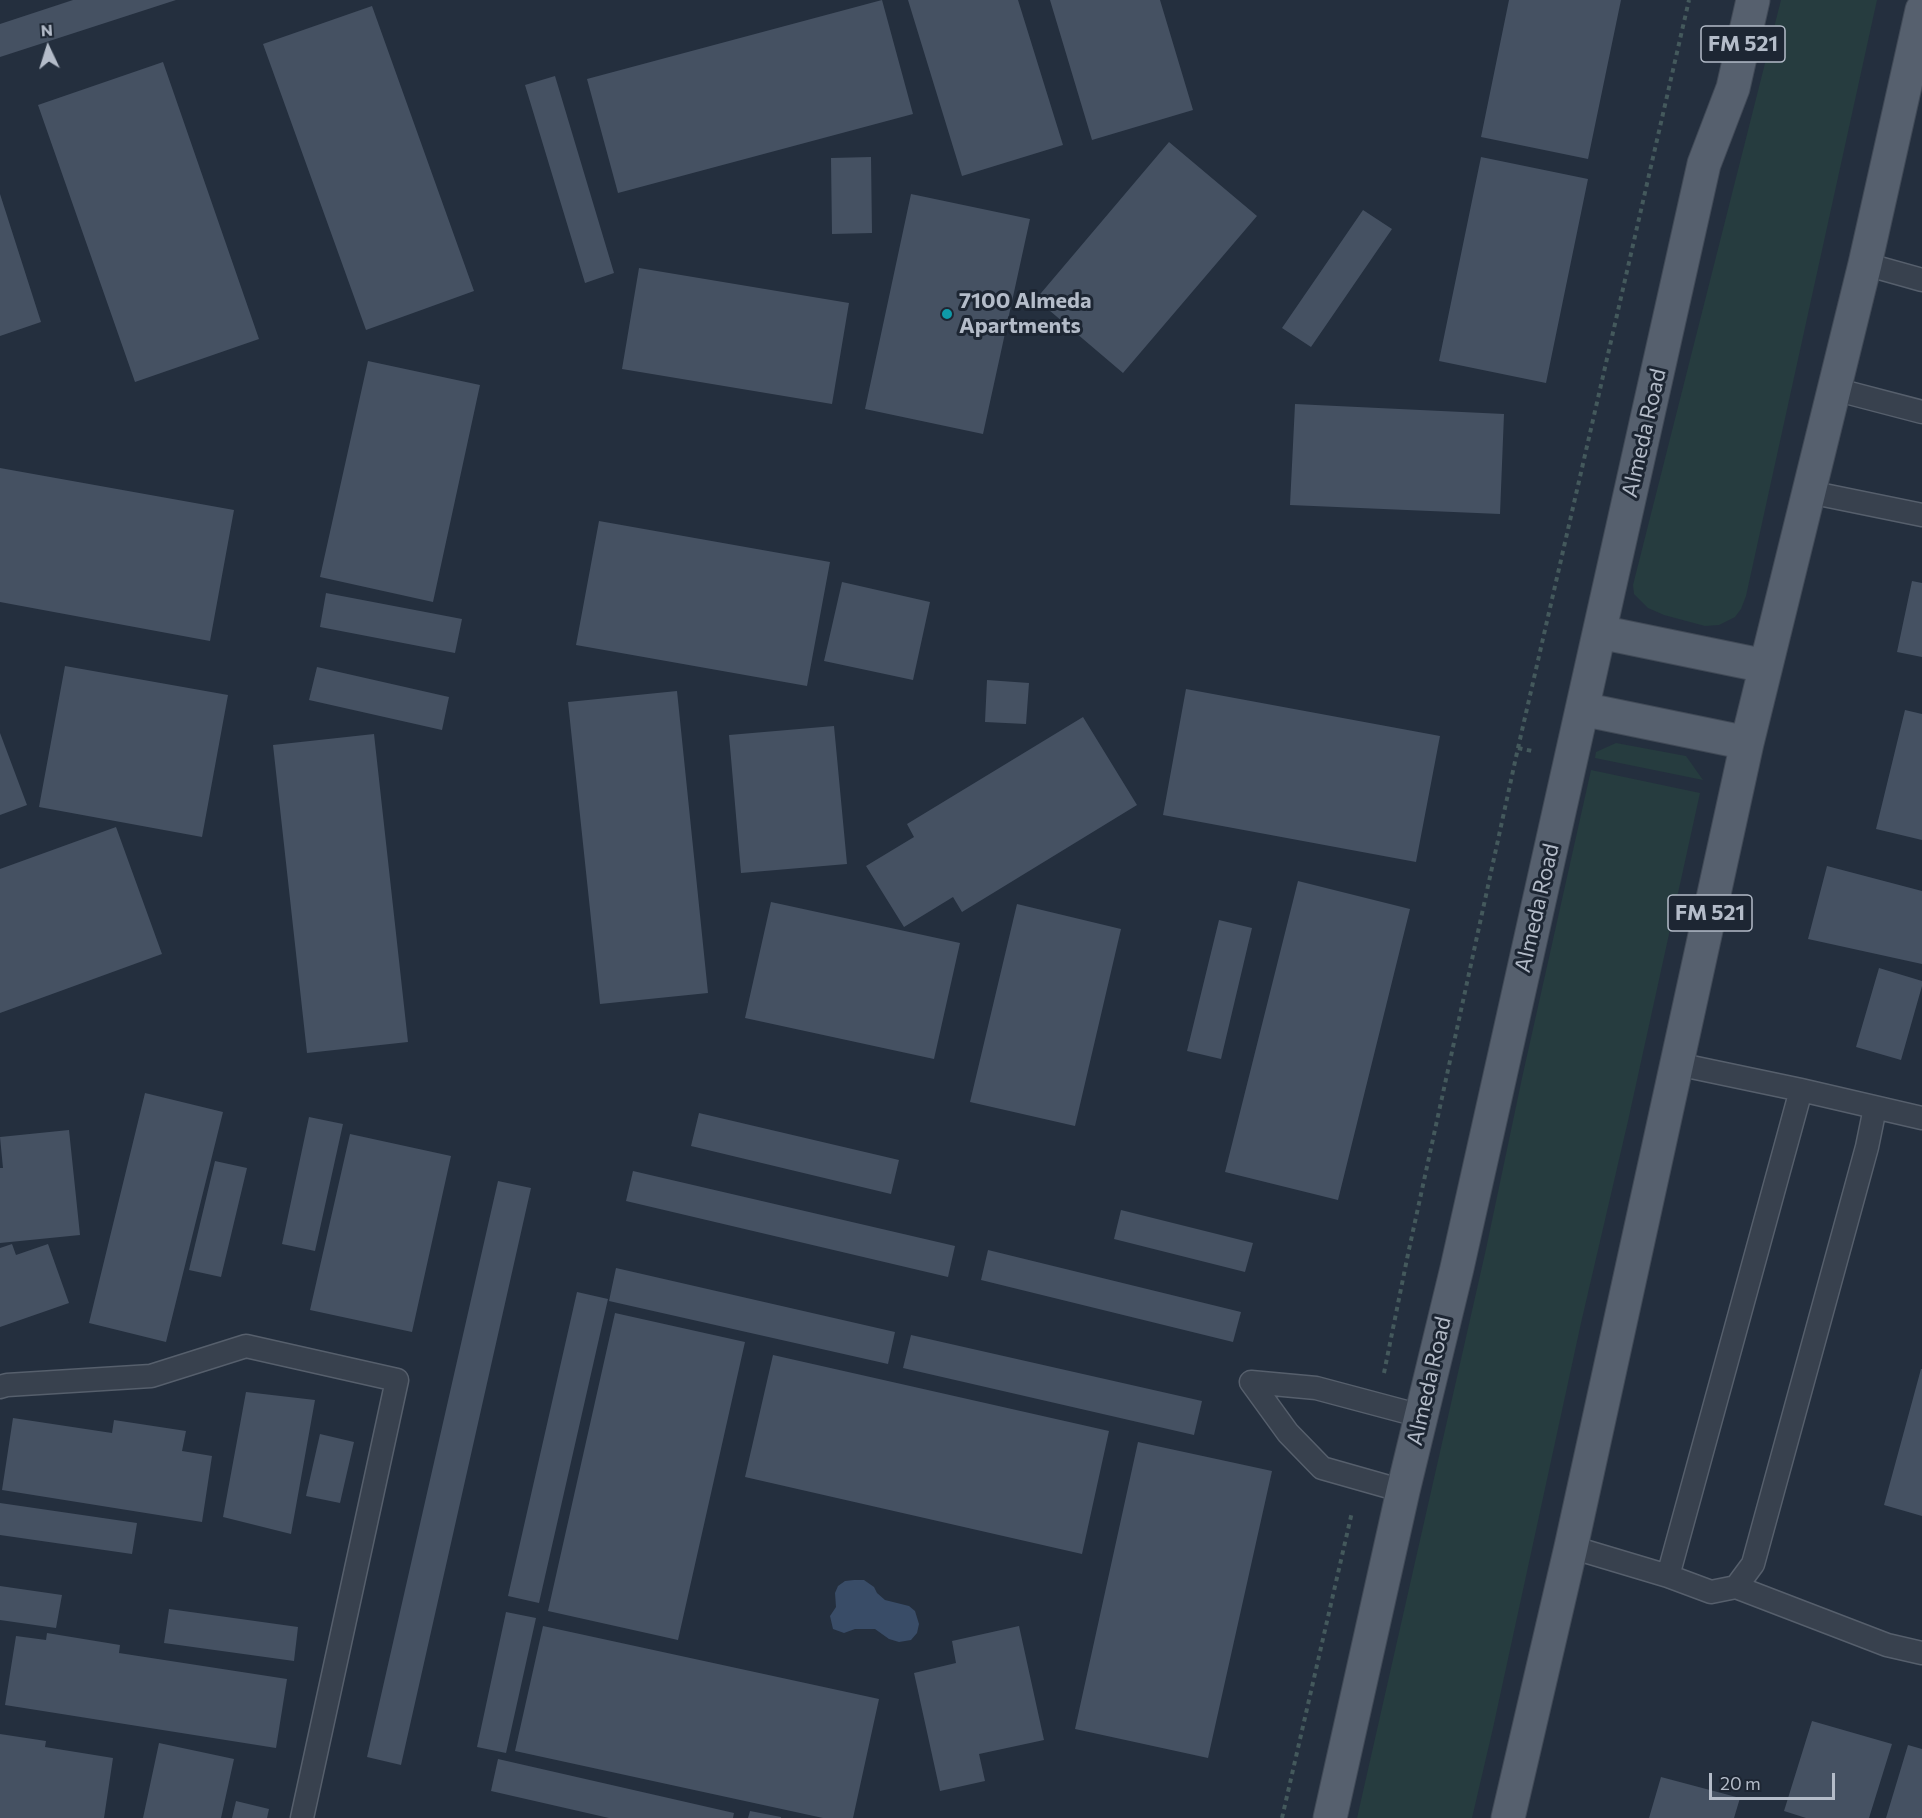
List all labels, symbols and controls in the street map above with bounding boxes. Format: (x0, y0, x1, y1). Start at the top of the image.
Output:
north arrow (18, 18, 78, 78)
text: N (40, 20, 53, 39)
road number: FM 521 (1701, 26, 1785, 62)
place label: 7100 Almeda Apartments (959, 288, 1092, 340)
marker: 7100 Almeda Apartments (940, 307, 954, 321)
street label: Almeda Road (1616, 366, 1672, 500)
street label: Almeda Road (1509, 841, 1565, 975)
road number: FM 521 (1668, 895, 1752, 931)
street label: Almeda Road (1401, 1314, 1457, 1448)
scale bar (1712, 1761, 1838, 1799)
text: 20 m (1720, 1772, 1761, 1794)

